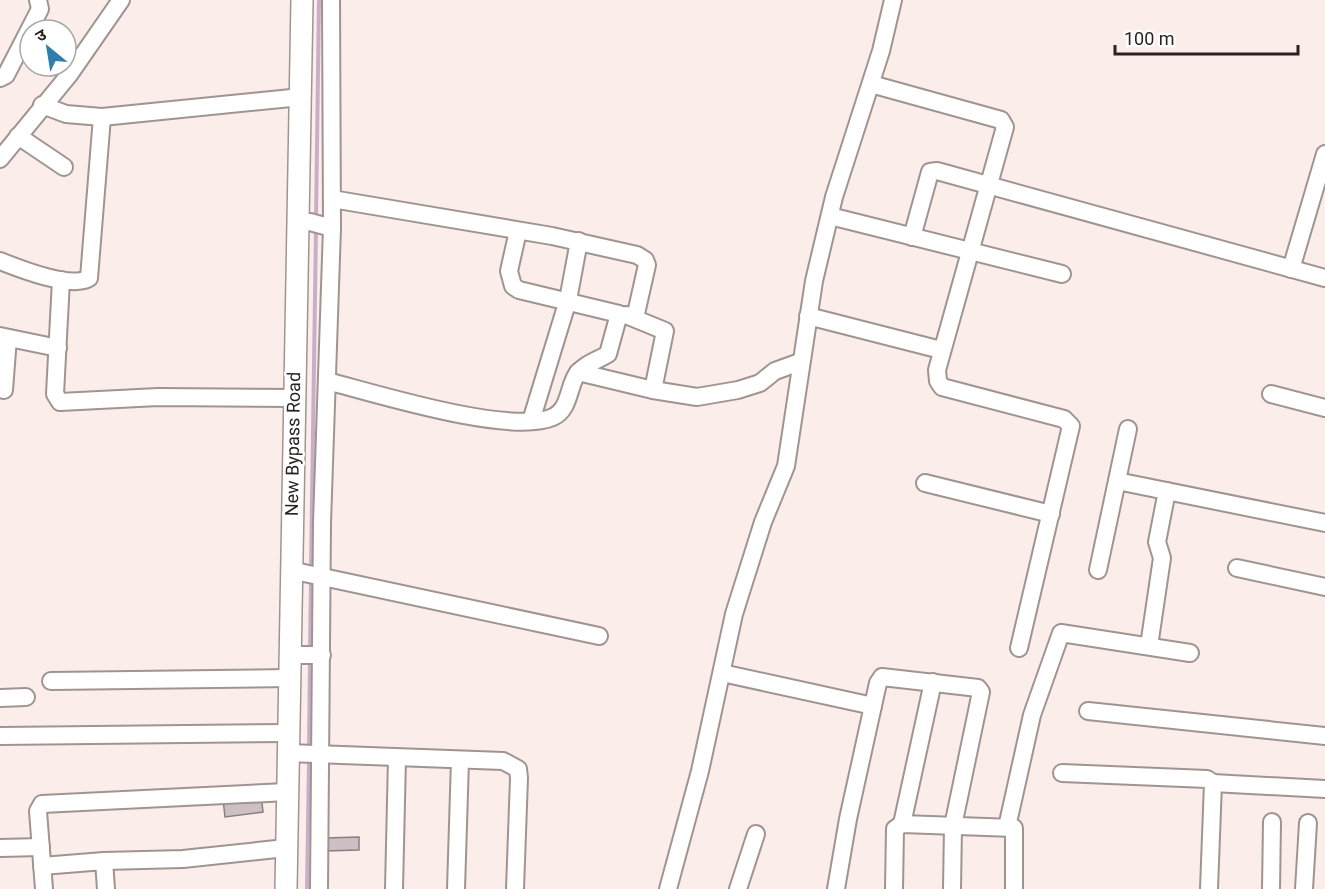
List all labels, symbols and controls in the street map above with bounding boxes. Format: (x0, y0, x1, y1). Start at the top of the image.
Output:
north arrow (18, 18, 78, 78)
scale bar (1115, 18, 1298, 56)
text: उ (32, 25, 50, 46)
text: 100 m (1124, 28, 1175, 49)
street label: New Bypass Road (281, 372, 304, 516)

